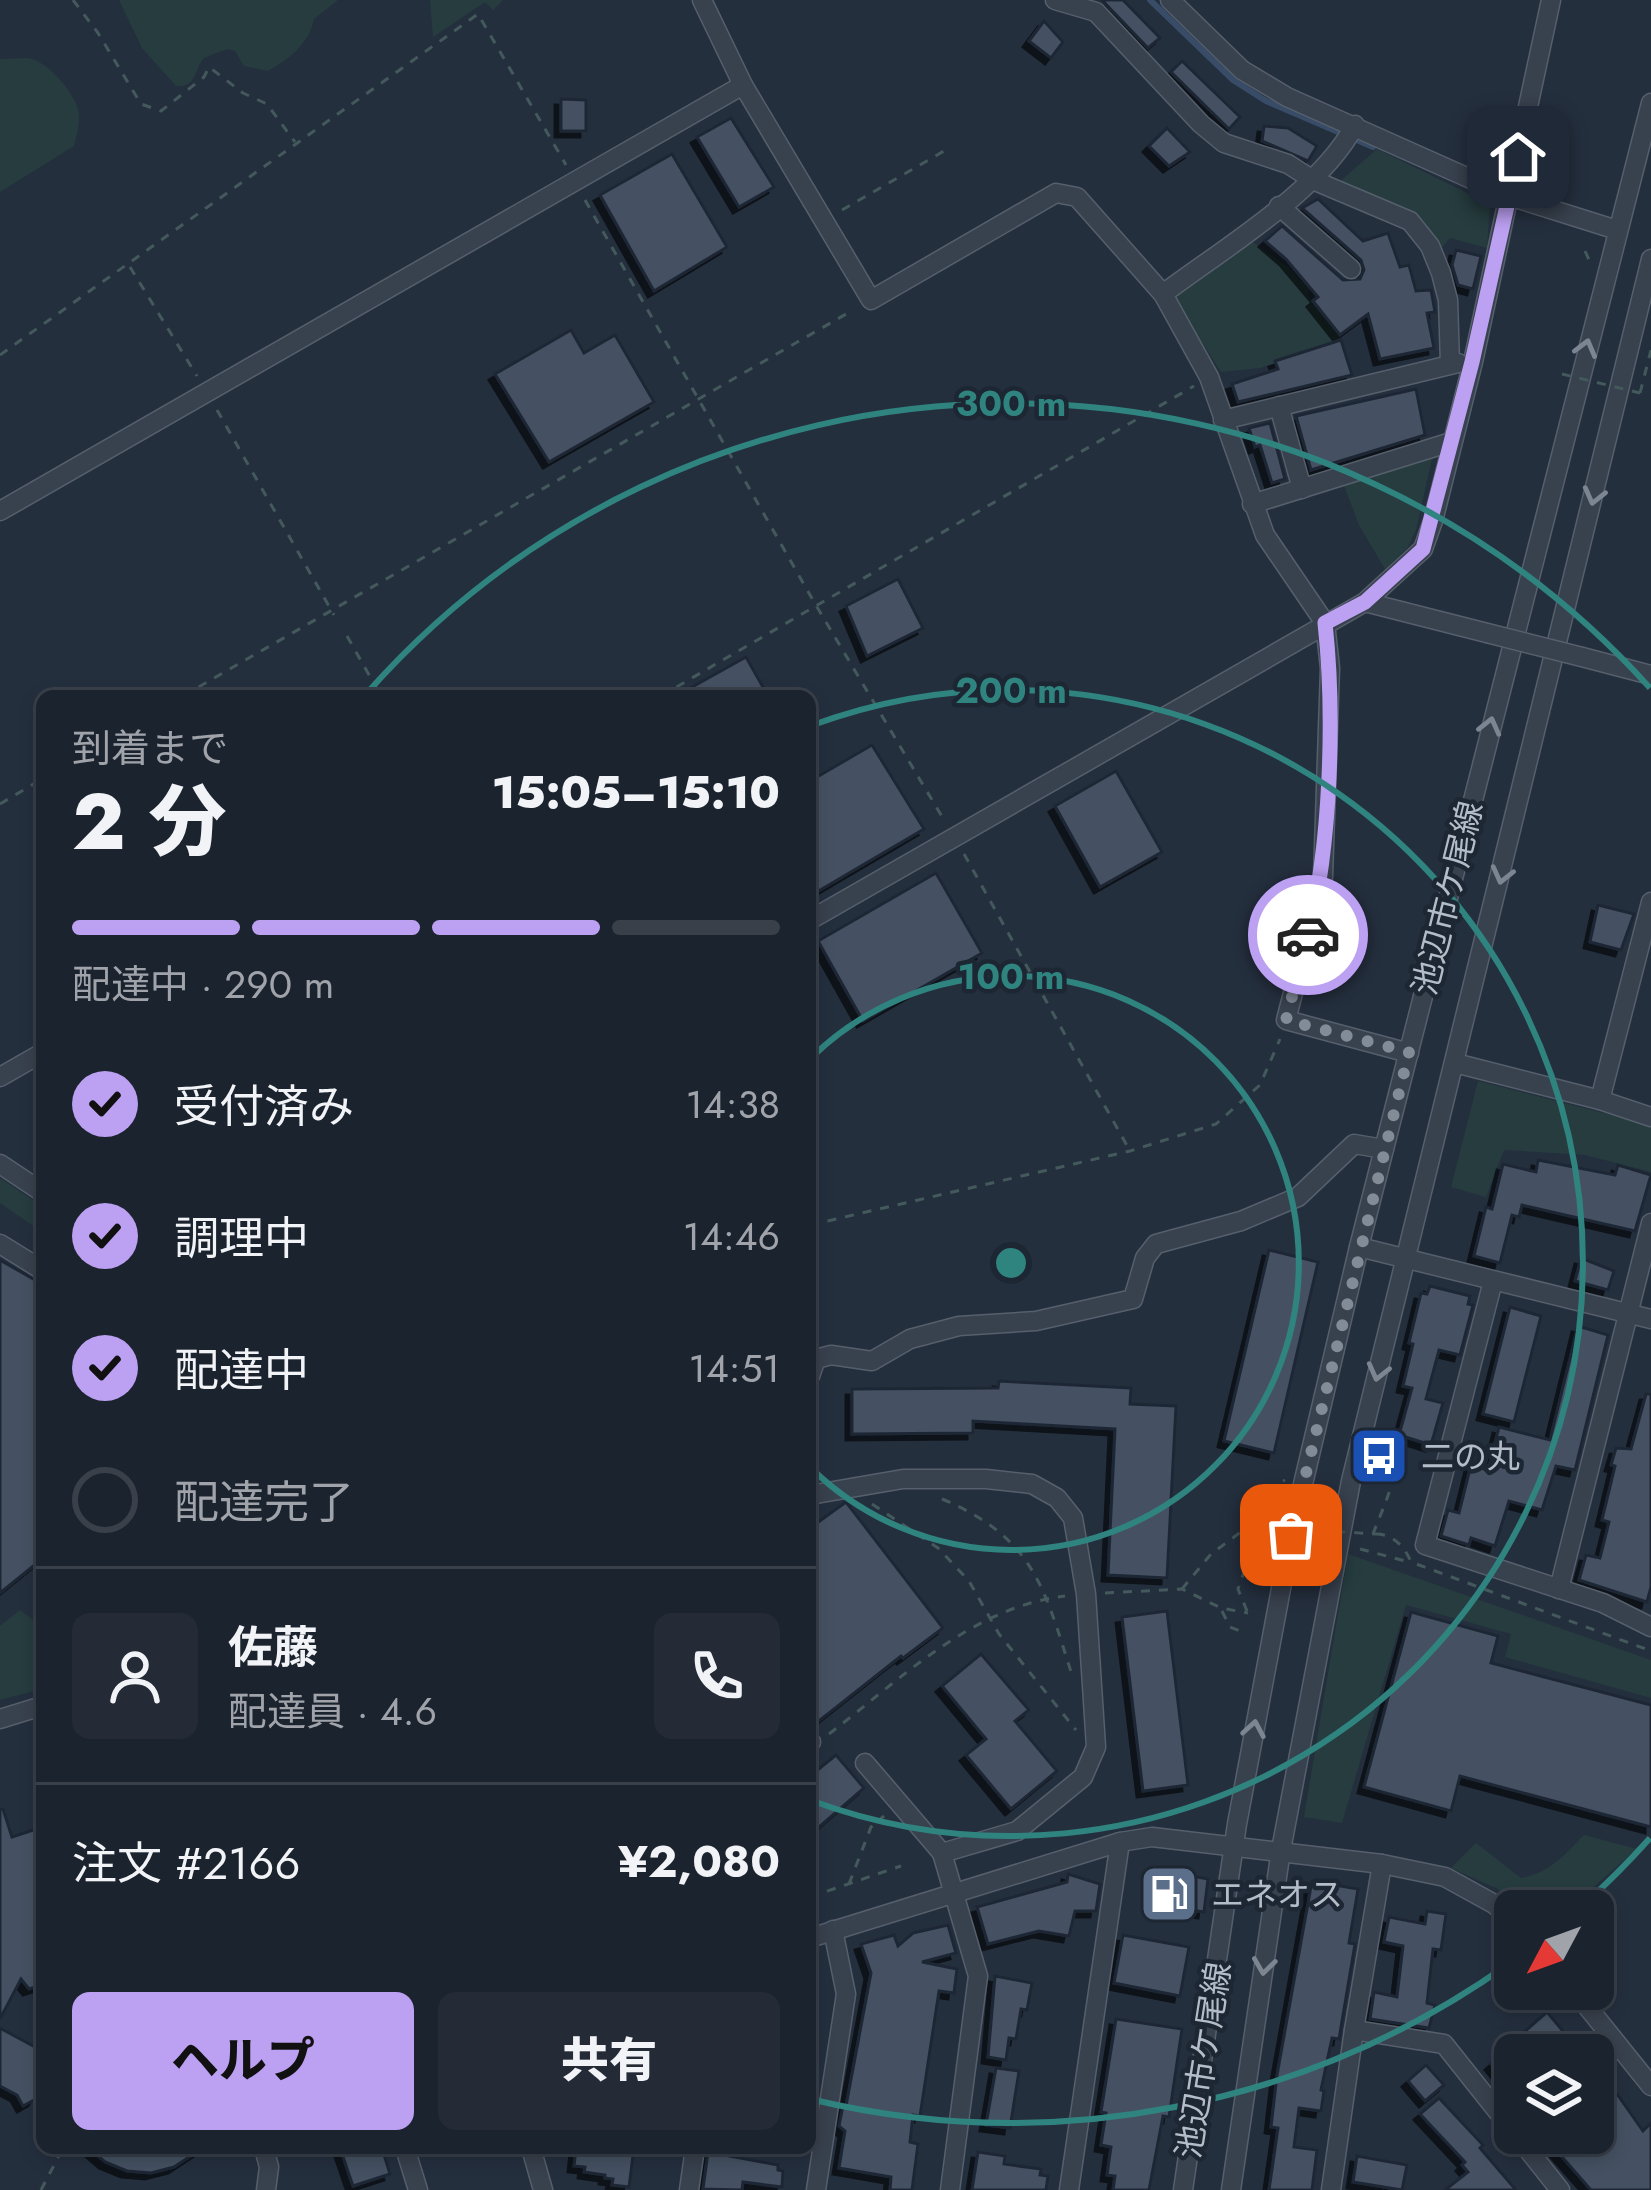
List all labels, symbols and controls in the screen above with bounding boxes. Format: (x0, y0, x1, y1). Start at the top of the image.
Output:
pin (1467, 106, 1569, 208)
icon: home (1485, 124, 1551, 190)
one-way arrow (1572, 338, 1597, 359)
text: 300 m (956, 377, 1066, 429)
one-way arrow (1583, 485, 1608, 505)
text: 200 m (955, 664, 1067, 716)
one-way arrow (1476, 716, 1501, 737)
text: 到着まで (72, 720, 228, 777)
text: 15:05–15:10 (492, 760, 780, 825)
text: 2 分 (72, 766, 227, 878)
street label: 池辺市ケ尾線 (1401, 796, 1494, 1000)
one-way arrow (1491, 864, 1516, 884)
courier (1248, 875, 1368, 995)
icon: car (1275, 902, 1341, 968)
text: 100 m (958, 950, 1064, 1002)
text: 配達中 · 290 m (72, 956, 334, 1013)
icon: check (72, 1071, 138, 1137)
text: 受付済み (174, 1074, 354, 1139)
text: 14:38 (685, 1076, 780, 1133)
icon: check (72, 1203, 138, 1269)
text: 調理中 (174, 1206, 309, 1271)
text: 14:46 (683, 1208, 780, 1265)
centre of rings (990, 1242, 1032, 1284)
icon: check (72, 1335, 138, 1401)
text: 配達中 (174, 1338, 309, 1403)
text: 14:51 (688, 1340, 780, 1397)
one-way arrow (1367, 1362, 1392, 1382)
bus stop icon: 二の丸 (1348, 1425, 1410, 1487)
place label: 二の丸 (1421, 1433, 1520, 1480)
text: 配達完了 (174, 1470, 354, 1535)
pin (1240, 1484, 1342, 1586)
icon: bag (1258, 1502, 1324, 1568)
button: person (72, 1613, 198, 1739)
button: phone (654, 1613, 780, 1739)
text: 佐藤 (228, 1615, 318, 1680)
text: 配達員 · 4.6 (228, 1683, 437, 1740)
one-way arrow (1240, 1719, 1266, 1739)
text: ¥2,080 (618, 1829, 780, 1894)
text: 注文 #2166 (72, 1831, 300, 1896)
fuel station icon: エネオス (1138, 1863, 1200, 1925)
place label: エネオス (1211, 1871, 1343, 1918)
north arrow (1494, 1890, 1614, 2010)
map controls (1494, 1890, 1614, 2154)
one-way arrow (1252, 1956, 1278, 1976)
street label: 池辺市ケ尾線 (1165, 1959, 1242, 2162)
button: ヘルプ (72, 1992, 414, 2130)
button: 共有 (438, 1992, 780, 2130)
button: layers (1494, 2034, 1614, 2154)

